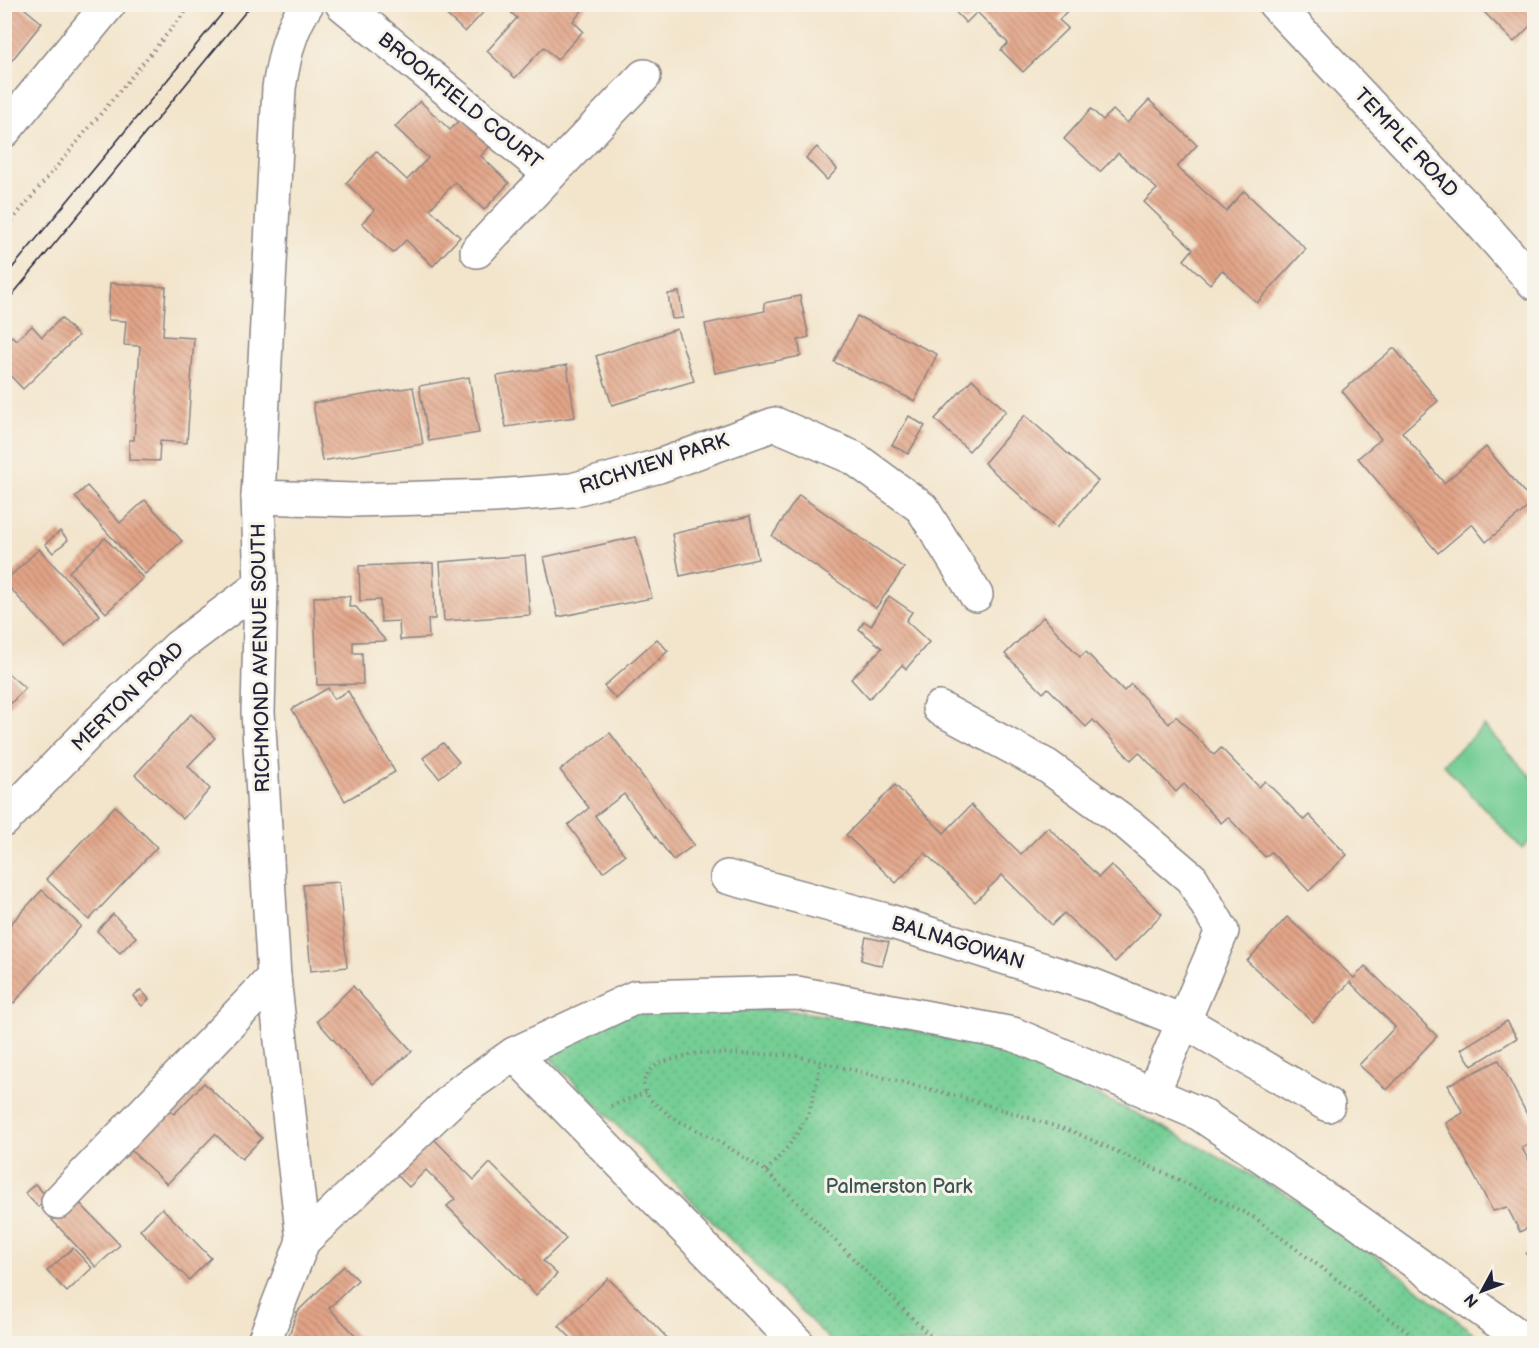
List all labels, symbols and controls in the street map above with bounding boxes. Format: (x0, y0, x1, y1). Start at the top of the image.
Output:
street label: BROOKFIELD COURT (373, 27, 547, 175)
street label: TEMPLE ROAD (1349, 83, 1463, 203)
street label: RICHVIEW PARK (576, 429, 732, 499)
street label: RICHMOND AVENUE SOUTH (247, 523, 275, 793)
street label: MERTON ROAD (67, 637, 189, 757)
street label: BALNAGOWAN (889, 911, 1027, 975)
park label: Palmerston Park (826, 1175, 973, 1199)
north arrow (1452, 1261, 1512, 1321)
text: N (1461, 1289, 1483, 1311)

